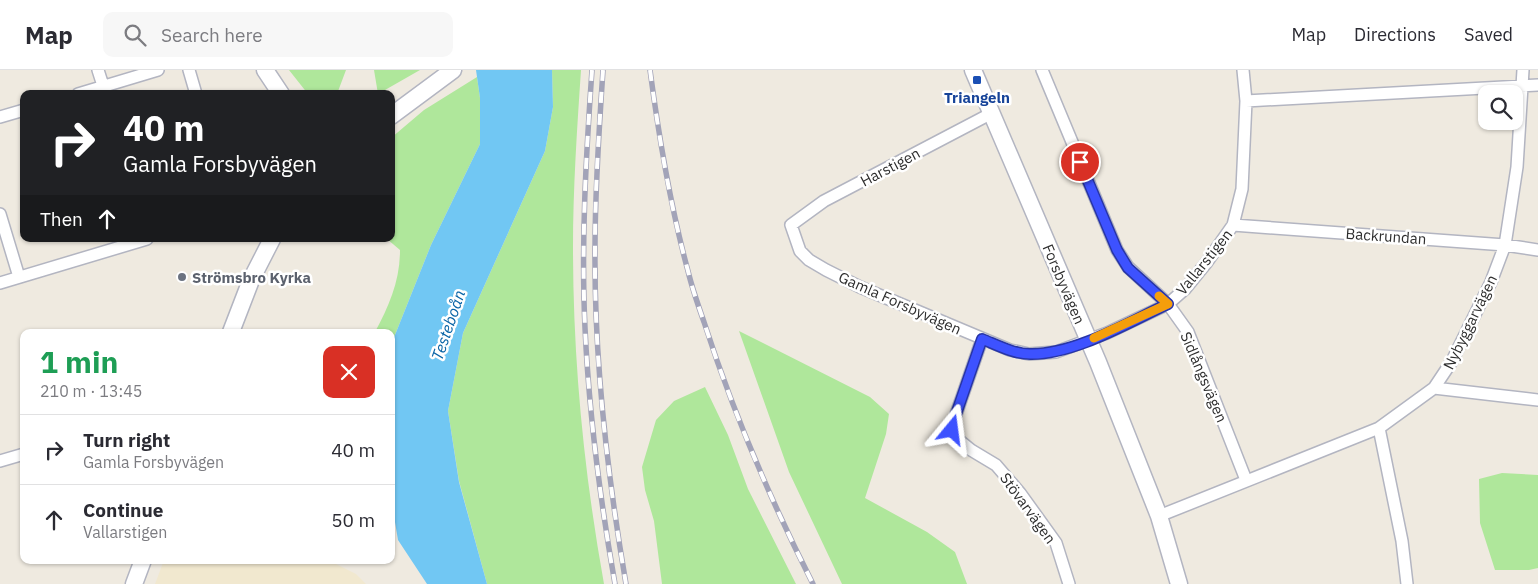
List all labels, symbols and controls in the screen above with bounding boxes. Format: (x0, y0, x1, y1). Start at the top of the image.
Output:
search box (103, 12, 453, 57)
text: Map (25, 19, 73, 51)
icon: search (121, 21, 149, 49)
text: Search here (161, 23, 263, 47)
text: Map (1291, 23, 1326, 46)
text: Directions (1354, 23, 1436, 46)
text: Saved (1464, 23, 1513, 46)
marker: Triangeln (971, 74, 983, 86)
map controls (1478, 85, 1523, 130)
button: search (1478, 85, 1523, 130)
place label: Triangeln (944, 88, 1010, 107)
text: 40 m (123, 105, 205, 151)
icon: right (40, 110, 105, 175)
pin (1059, 141, 1101, 183)
street label: Harstigen (857, 143, 923, 191)
icon: arrive (1066, 148, 1094, 176)
text: Gamla Forsbyvägen (123, 149, 317, 178)
icon: ahead (93, 205, 121, 233)
text: Then (40, 207, 83, 231)
street label: Backrundan (1345, 224, 1427, 248)
street label: Vallarstigen (1172, 225, 1236, 299)
street label: Forsbyvägen (1039, 241, 1089, 327)
street label: Gamla Forsbyvägen (836, 267, 964, 339)
place label: Strömsbro Kyrka (192, 268, 311, 287)
marker: Strömsbro Kyrka (176, 271, 188, 283)
street label: Nybyggarvägen (1439, 272, 1501, 372)
water label: Testeboån (427, 287, 469, 363)
street label: Sidlångsvägen (1176, 329, 1232, 425)
text: 1 min (40, 342, 118, 381)
button: close (323, 346, 375, 398)
text: 210 m · 13:45 (40, 381, 142, 401)
position arrow (925, 403, 977, 455)
text: Turn right (83, 428, 170, 452)
icon: right (40, 436, 68, 464)
text: 40 m (331, 438, 375, 462)
text: Gamla Forsbyvägen (83, 452, 224, 472)
street label: Stövarvägen (996, 469, 1060, 547)
text: Continue (83, 498, 163, 522)
icon: ahead (40, 506, 68, 534)
text: 50 m (331, 508, 375, 532)
text: Vallarstigen (83, 522, 167, 542)

